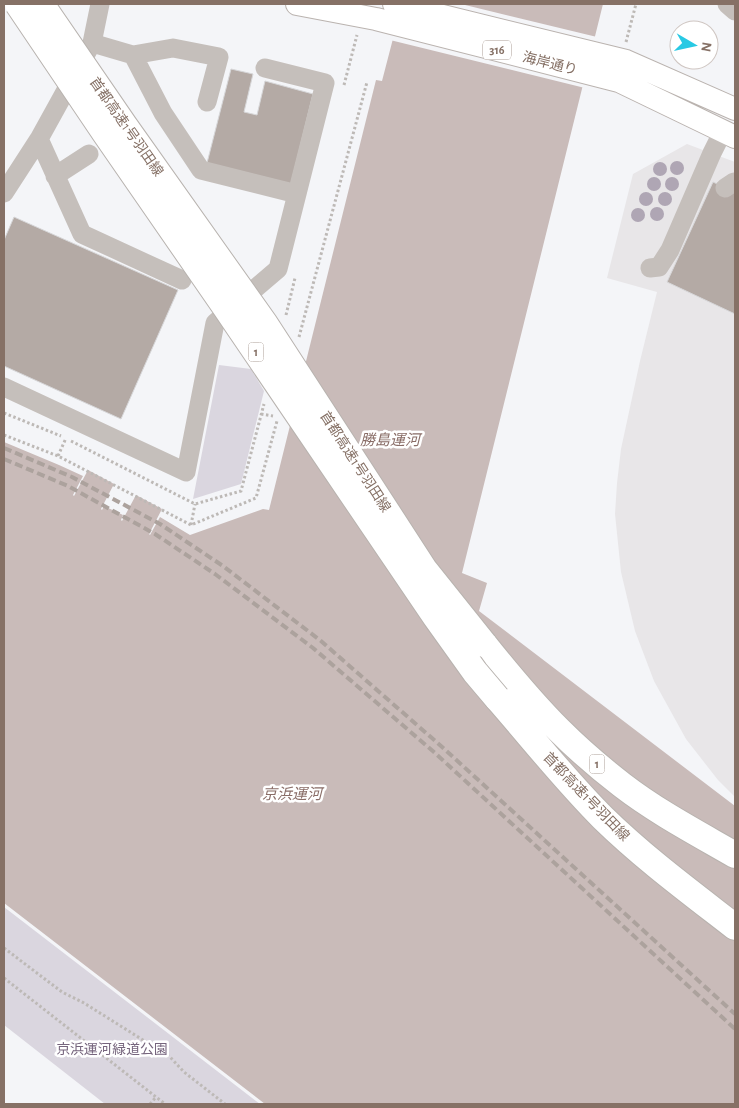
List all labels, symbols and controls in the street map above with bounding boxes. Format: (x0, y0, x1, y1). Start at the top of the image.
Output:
north arrow (669, 20, 719, 70)
road number: 316 (483, 40, 511, 60)
text: N (698, 41, 714, 53)
street label: 海岸通り (521, 49, 579, 78)
street label: 首都高速1号羽田線 (87, 75, 166, 179)
road number: 1 (248, 342, 264, 362)
street label: 首都高速1号羽田線 (317, 409, 394, 515)
water label: 勝島運河 (360, 432, 423, 448)
street label: 首都高速1号羽田線 (540, 749, 632, 844)
road number: 1 (590, 754, 604, 774)
water label: 京浜運河 (262, 786, 325, 802)
park label: 京浜運河緑道公園 (56, 1042, 168, 1057)

